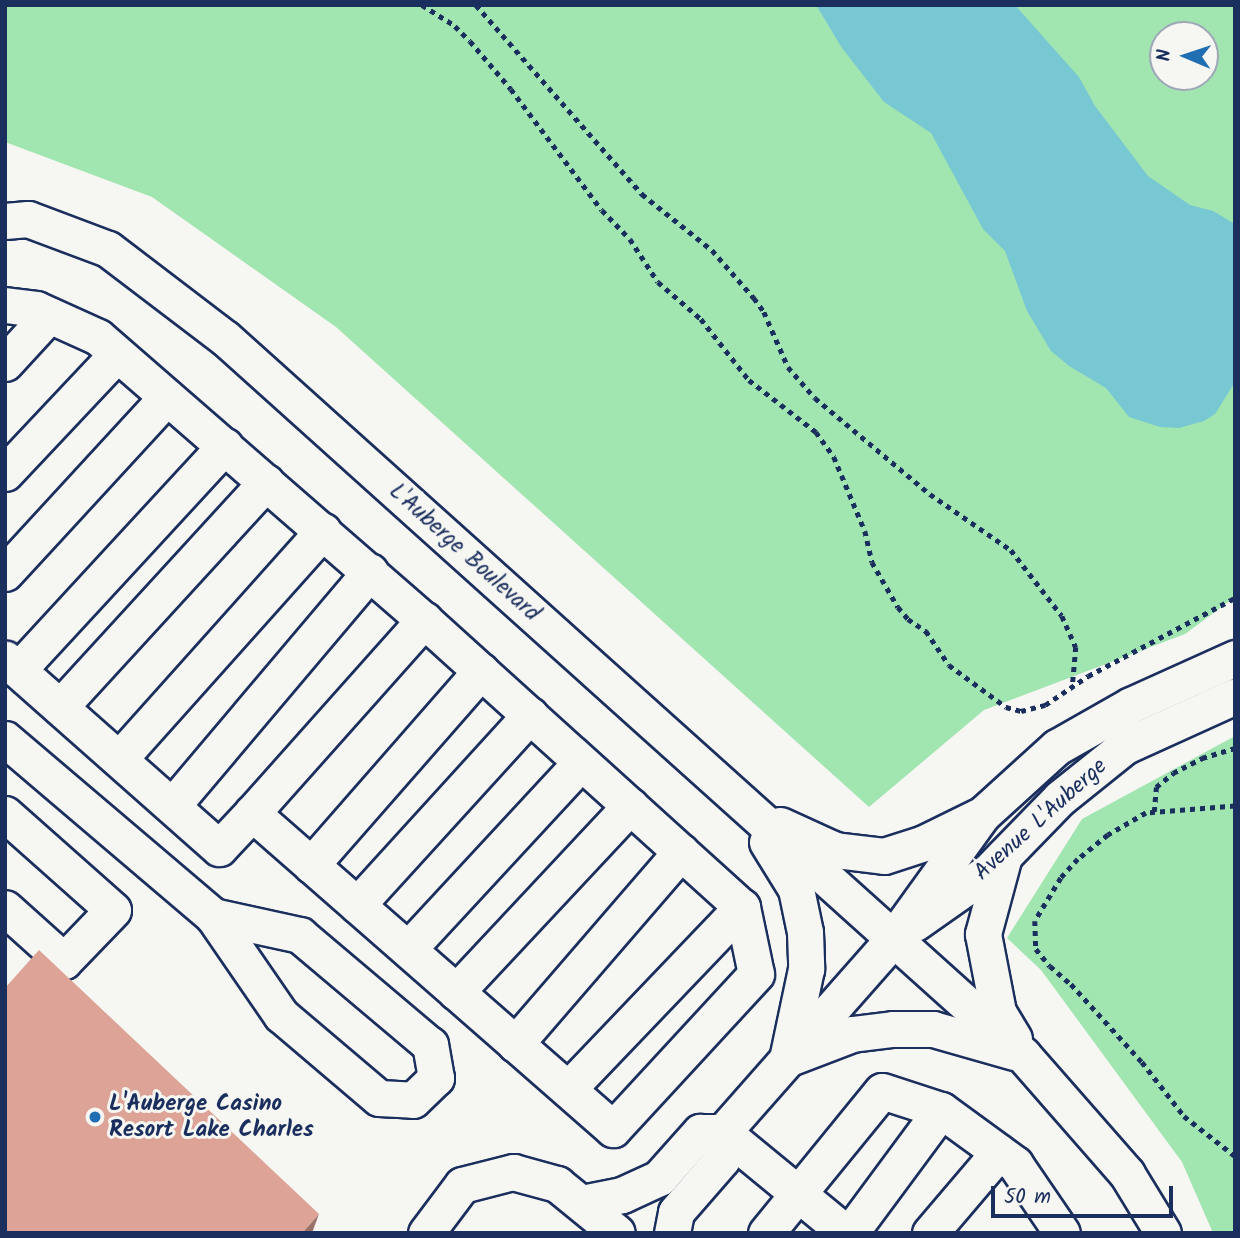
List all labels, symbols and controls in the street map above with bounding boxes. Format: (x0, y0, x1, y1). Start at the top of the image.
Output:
north arrow (1149, 21, 1219, 91)
text: N (1150, 49, 1180, 62)
street label: L'Auberge Boulevard (383, 478, 545, 628)
street label: Avenue L'Auberge (969, 753, 1113, 887)
place label: L'Auberge Casino Resort Lake Charles (109, 1090, 314, 1144)
marker: L'Auberge Casino Resort Lake Charles (87, 1109, 103, 1125)
scale bar (995, 1172, 1177, 1216)
text: 50 m (1004, 1181, 1051, 1214)

